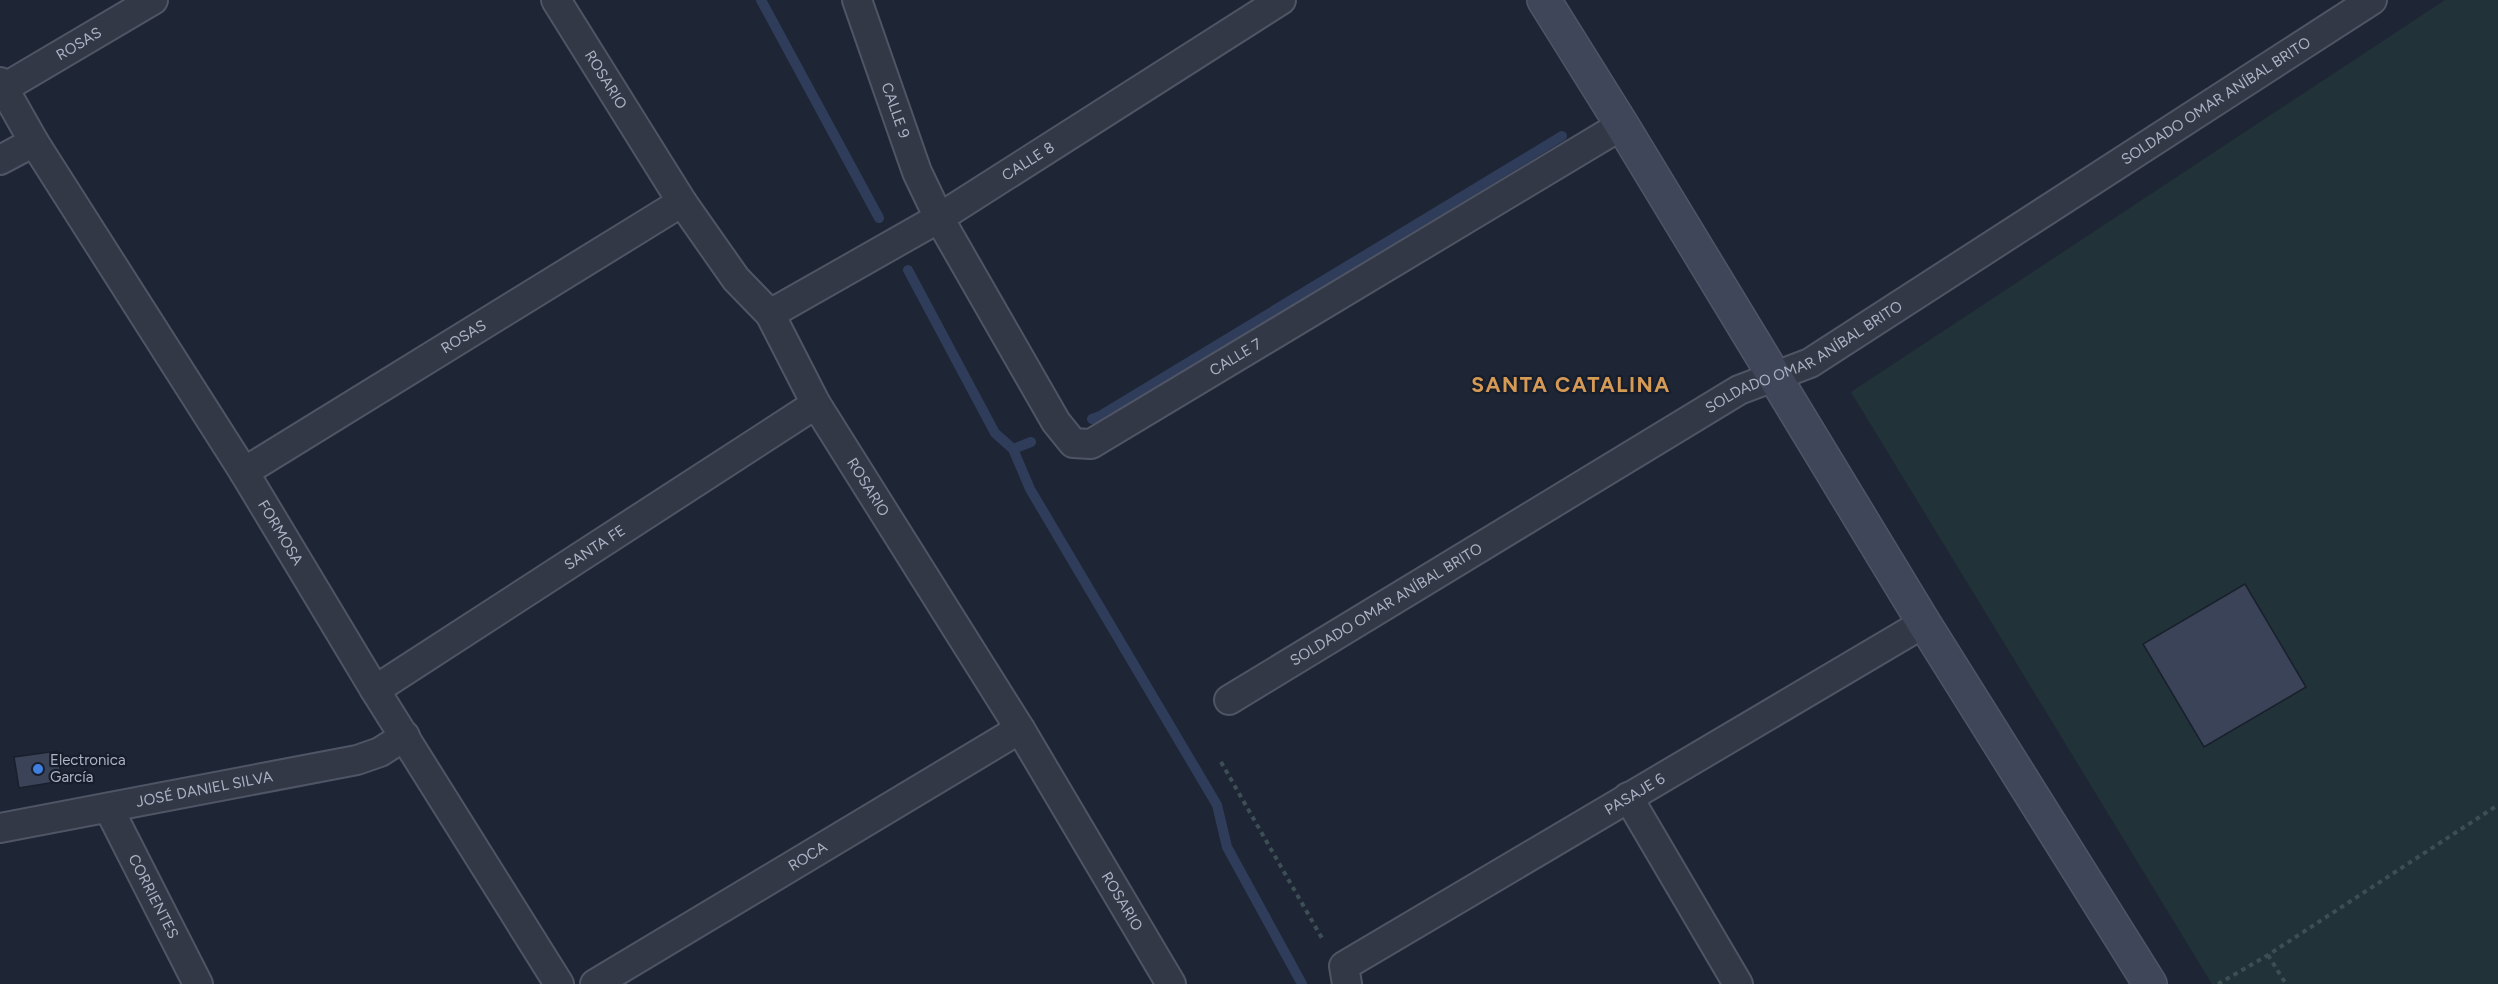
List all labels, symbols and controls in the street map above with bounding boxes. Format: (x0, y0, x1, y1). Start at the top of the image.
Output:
street label: ROSAS (53, 23, 105, 64)
street label: SOLDADO OMAR ANÍBAL BRITO (2118, 33, 2314, 169)
street label: ROSARIO (581, 47, 631, 112)
street label: CALLE 9 (878, 80, 914, 141)
street label: CALLE 8 (999, 138, 1058, 185)
street label: SOLDADO OMAR ANÍBAL BRITO (1702, 297, 1906, 417)
street label: ROSAS (438, 316, 489, 357)
street label: CALLE 7 (1206, 335, 1265, 380)
district label: SANTA CATALINA (1471, 372, 1671, 397)
street label: ROSARIO (843, 454, 893, 520)
street label: FORMOSA (254, 497, 307, 569)
street label: SANTA FE (561, 521, 629, 574)
street label: SOLDADO OMAR ANÍBAL BRITO (1287, 539, 1486, 670)
place label: Electronica García (50, 751, 126, 786)
marker: Electronica García (31, 762, 45, 776)
street label: JOSÉ DANIEL SILVA (134, 767, 274, 811)
street label: PASAJE 6 (1601, 769, 1669, 819)
street label: ROCA (785, 838, 830, 875)
street label: CORRIENTES (124, 851, 182, 942)
street label: ROSARIO (1098, 869, 1146, 934)

